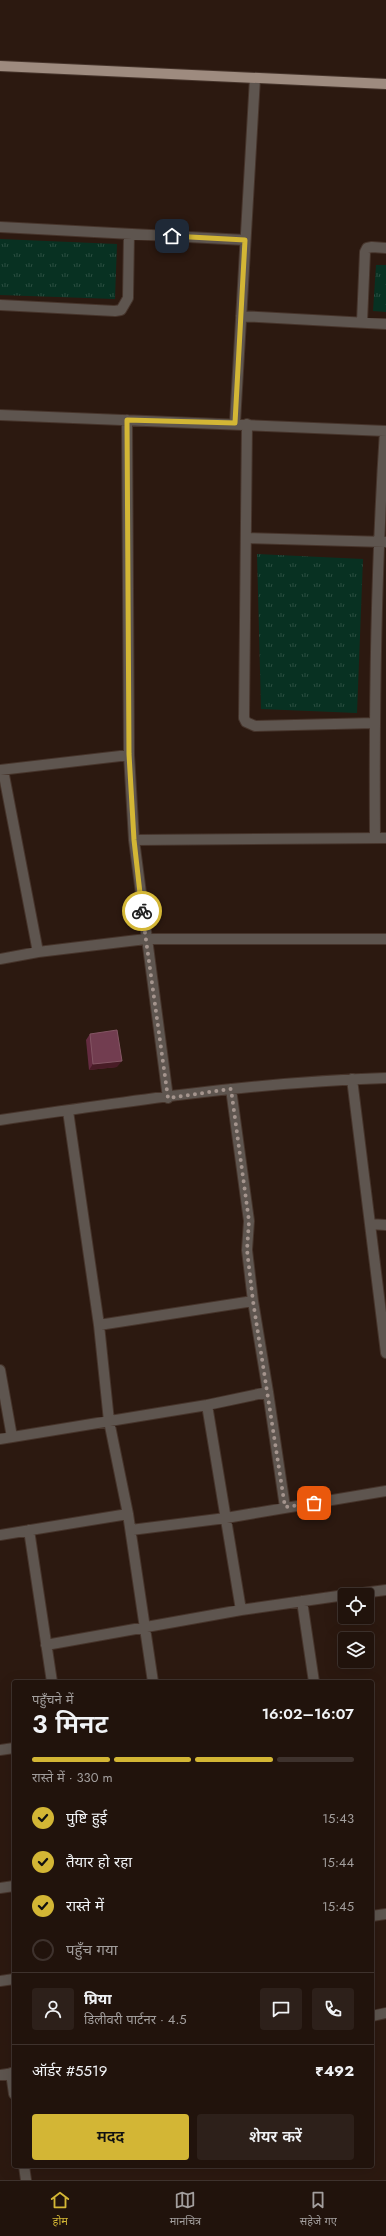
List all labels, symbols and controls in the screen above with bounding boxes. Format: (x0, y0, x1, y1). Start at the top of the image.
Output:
pin (155, 219, 189, 253)
icon: home (161, 225, 183, 247)
courier (122, 891, 162, 931)
icon: bike (131, 900, 153, 922)
pin (297, 1486, 331, 1520)
icon: bag (303, 1492, 325, 1514)
map controls (338, 1588, 374, 1668)
button: locate (338, 1588, 374, 1624)
button: layers (338, 1632, 374, 1668)
text: पहुँचने में (32, 1690, 73, 1709)
text: 16:02–16:07 (262, 1703, 354, 1725)
text: 3 मिनट (32, 1705, 108, 1743)
text: रास्ते में · 330 m (32, 1768, 113, 1787)
icon: check (32, 1807, 54, 1829)
text: पुष्टि हुई (66, 1807, 107, 1829)
text: 15:43 (322, 1809, 354, 1828)
icon: check (32, 1851, 54, 1873)
text: तैयार हो रहा (66, 1851, 132, 1873)
text: 15:44 (322, 1853, 354, 1872)
icon: check (32, 1895, 54, 1917)
text: रास्ते में (66, 1895, 104, 1917)
text: 15:45 (322, 1897, 354, 1916)
text: पहुँच गया (66, 1939, 118, 1961)
button: person (32, 1988, 74, 2030)
text: प्रिया (84, 1988, 112, 2010)
button: chat (260, 1988, 302, 2030)
button: phone (312, 1988, 354, 2030)
text: डिलीवरी पार्टनर · 4.5 (84, 2010, 187, 2029)
text: ऑर्डर #5519 (32, 2060, 107, 2082)
text: ₹492 (315, 2060, 354, 2082)
button: मदद (32, 2114, 189, 2160)
button: शेयर करें (197, 2114, 354, 2160)
tab: होम (49, 2189, 71, 2229)
tab: मानचित्र (170, 2189, 201, 2229)
tab: सहेजे गए (300, 2189, 337, 2229)

